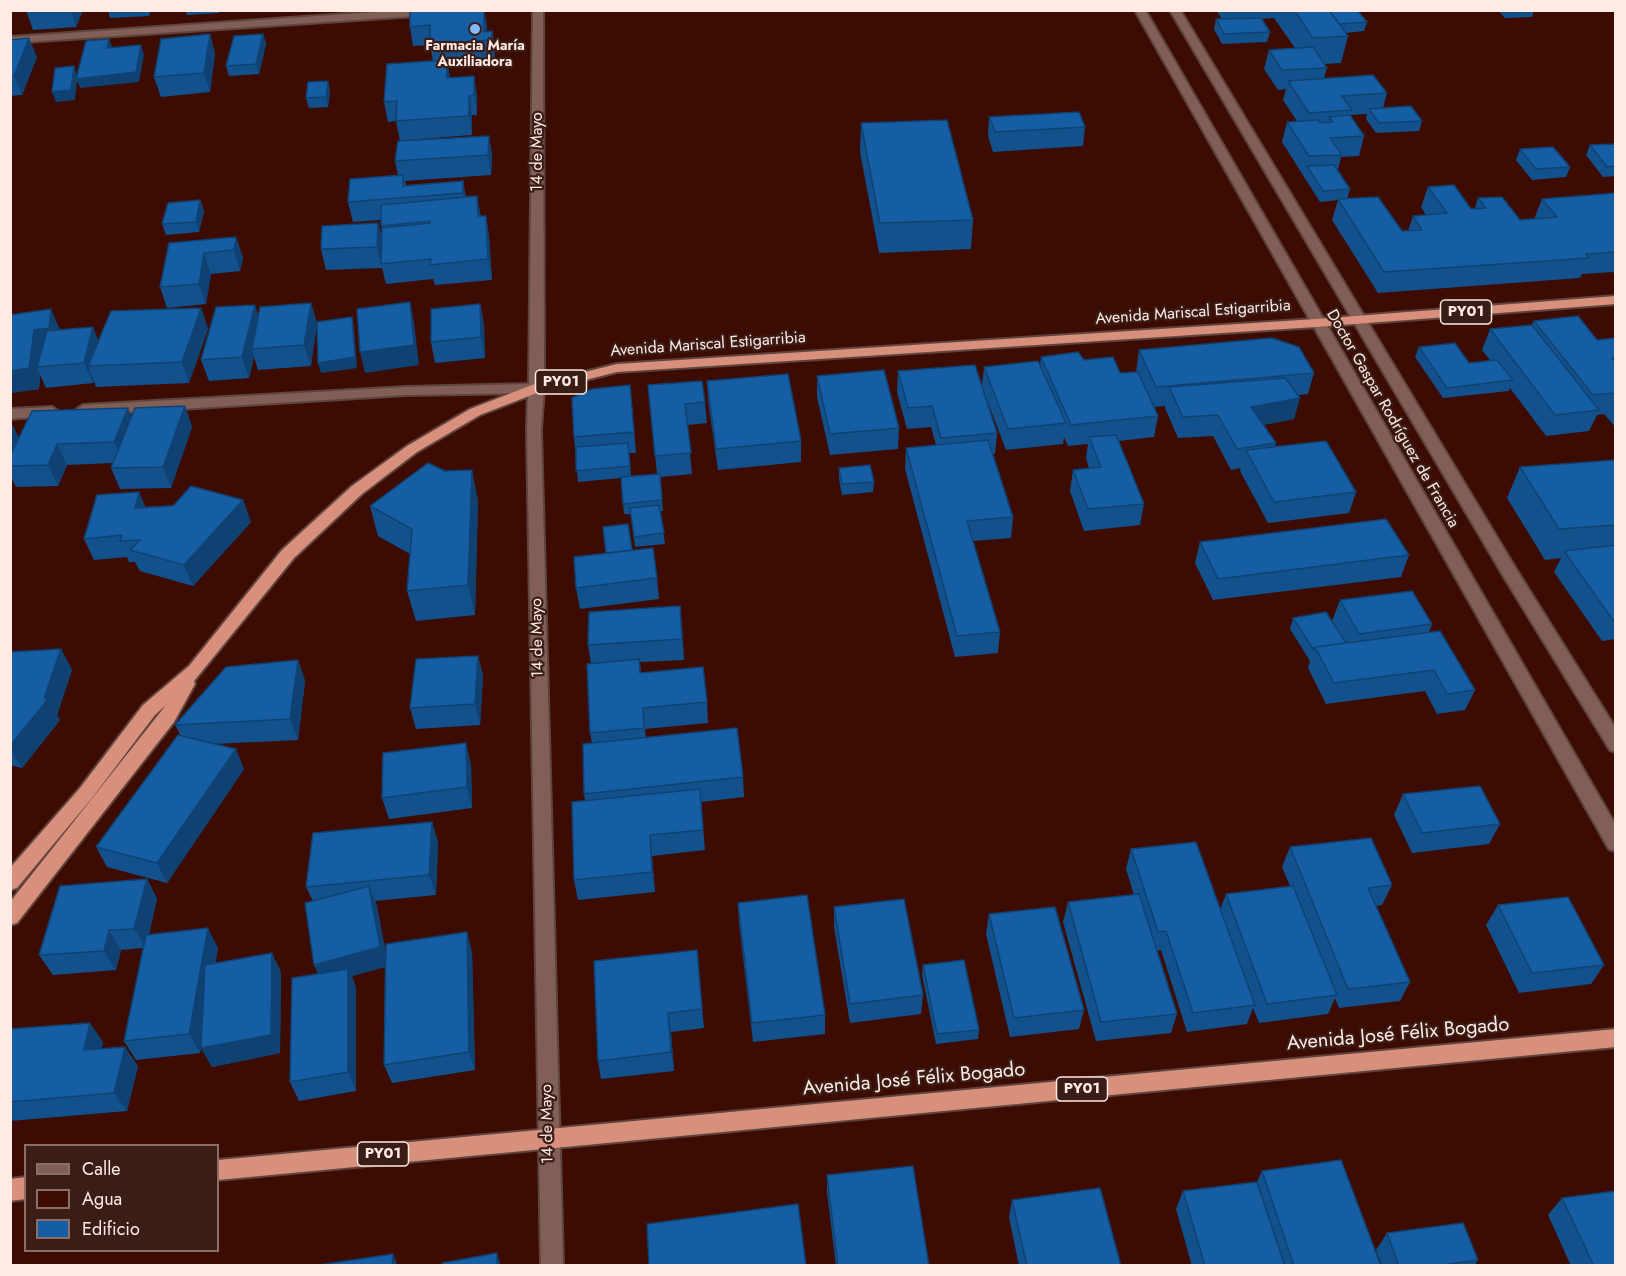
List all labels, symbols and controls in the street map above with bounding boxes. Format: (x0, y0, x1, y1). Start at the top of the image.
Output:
marker: Farmacia María Auxiliadora (468, 22, 482, 36)
place label: Farmacia María Auxiliadora (425, 39, 525, 72)
street label: 14 de Mayo (528, 112, 548, 192)
street label: Avenida Mariscal Estigarribia (1095, 297, 1291, 329)
road number: PY01 (1440, 300, 1492, 324)
street label: Doctor Gaspar Rodríguez de Francia (1321, 306, 1463, 532)
street label: Avenida Mariscal Estigarribia (610, 329, 806, 361)
road number: PY01 (536, 370, 586, 394)
street label: 14 de Mayo (528, 598, 548, 678)
street label: Avenida José Félix Bogado (1286, 1013, 1510, 1057)
street label: Avenida José Félix Bogado (802, 1058, 1026, 1102)
road number: PY01 (1056, 1077, 1108, 1101)
street label: 14 de Mayo (538, 1084, 558, 1164)
road number: PY01 (358, 1142, 409, 1166)
legend (24, 1144, 219, 1252)
text: Calle (82, 1156, 121, 1182)
text: Agua (82, 1186, 122, 1212)
text: Edificio (82, 1216, 140, 1242)

